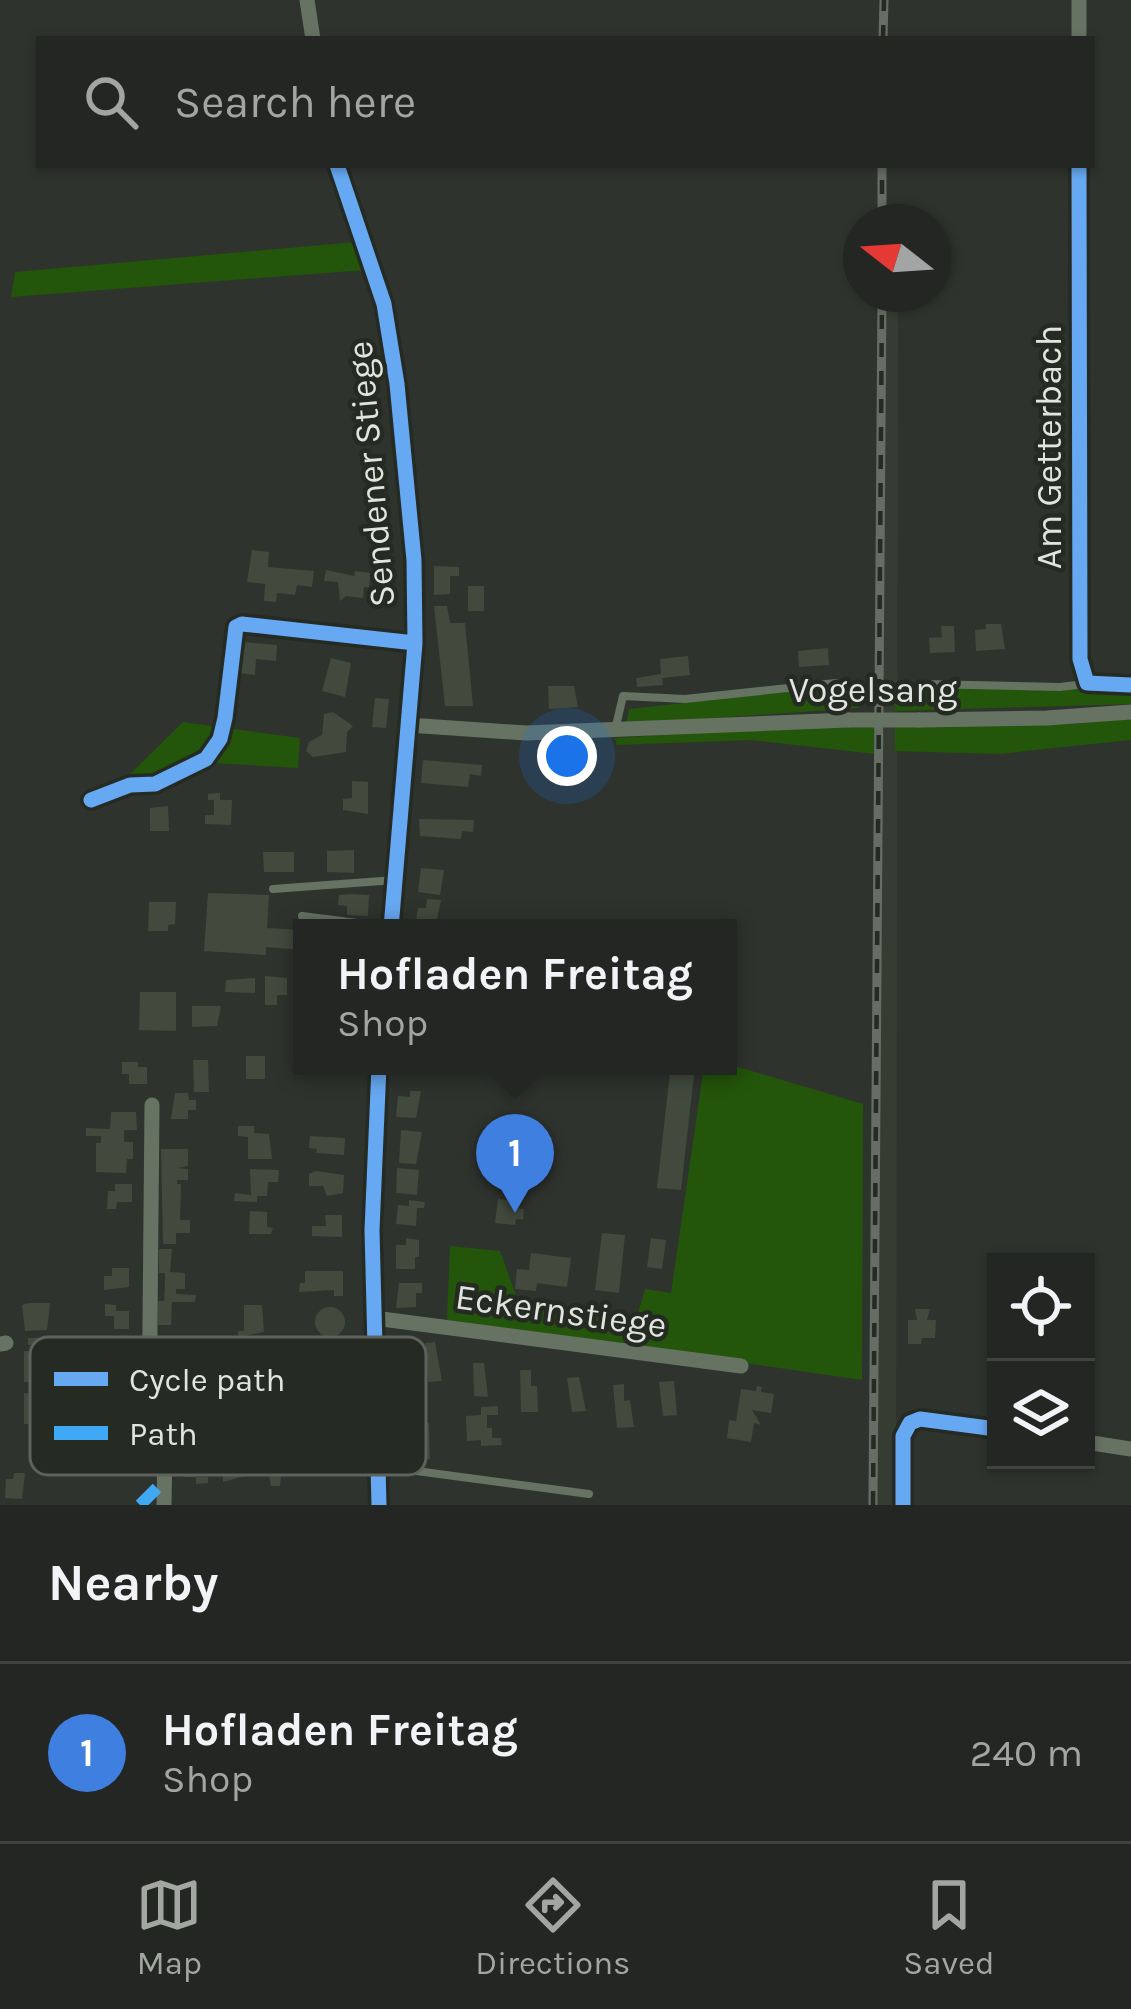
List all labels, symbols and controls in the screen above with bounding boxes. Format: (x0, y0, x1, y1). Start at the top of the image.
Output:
search box (36, 36, 1095, 168)
icon: search (78, 69, 144, 135)
text: Search here (174, 76, 416, 128)
north arrow (843, 204, 951, 312)
street label: Am Getterbach (1028, 325, 1070, 569)
street label: Sendener Stiege (338, 339, 404, 609)
street label: Vogelsang (789, 669, 957, 711)
your location (537, 726, 597, 786)
popup (293, 919, 737, 1075)
text: Hofladen Freitag (337, 948, 693, 1000)
text: Shop (337, 1000, 428, 1046)
pin: 1 (476, 1114, 554, 1213)
map controls (987, 1253, 1095, 1469)
button: locate (987, 1253, 1095, 1361)
street label: Eckernstiege (453, 1275, 669, 1347)
legend (30, 1337, 426, 1475)
text: Cycle path (129, 1361, 285, 1399)
button: layers (987, 1361, 1095, 1469)
text: Path (129, 1415, 198, 1453)
text: Nearby (48, 1553, 218, 1613)
text: Hofladen Freitag (162, 1704, 518, 1756)
text: 1 (80, 1730, 94, 1776)
text: 240 m (970, 1730, 1083, 1776)
text: Shop (162, 1756, 253, 1802)
tab: Map (136, 1872, 202, 1982)
tab: Directions (475, 1872, 630, 1982)
tab: Saved (903, 1872, 995, 1982)

